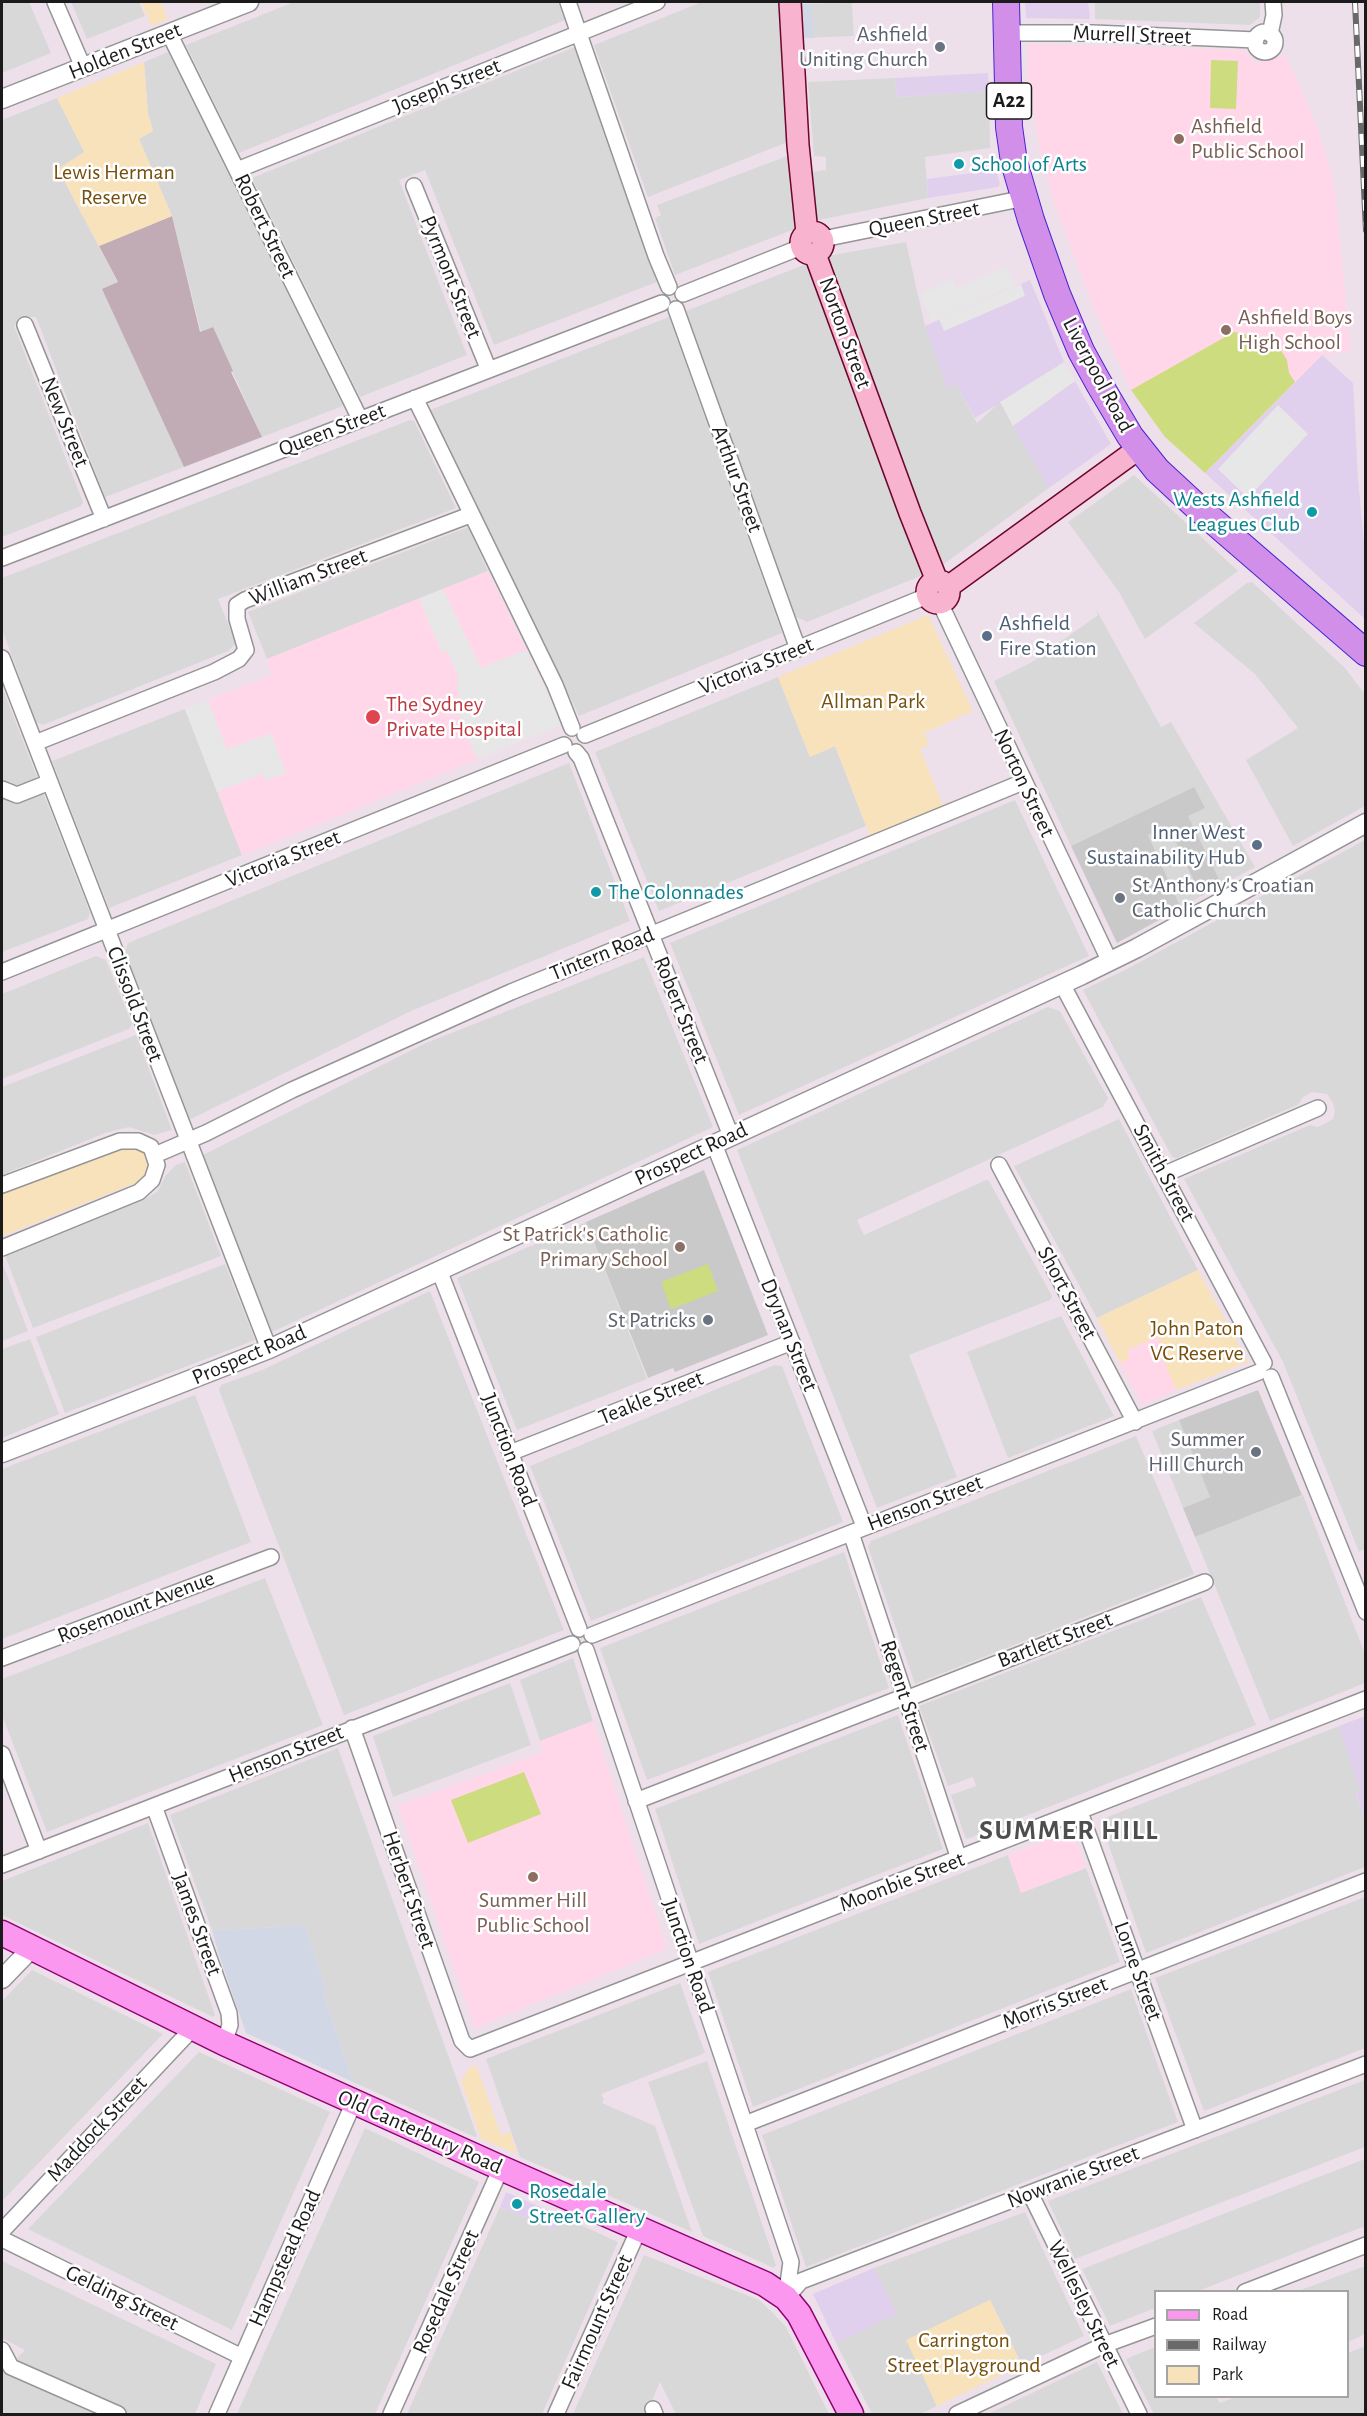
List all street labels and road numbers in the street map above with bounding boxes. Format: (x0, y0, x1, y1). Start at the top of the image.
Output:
street label: Holden Street (65, 16, 185, 86)
street label: Murrell Street (1072, 20, 1192, 50)
street label: Joseph Street (389, 52, 505, 120)
road number: A22 (986, 83, 1032, 119)
street label: Robert Street (228, 169, 302, 283)
street label: Queen Street (866, 195, 982, 243)
street label: Pyrmont Street (414, 212, 488, 342)
street label: Norton Street (813, 274, 877, 392)
street label: Liverpool Road (1057, 313, 1139, 437)
street label: New Street (35, 373, 95, 471)
street label: Queen Street (275, 398, 389, 462)
street label: Arthur Street (706, 422, 768, 536)
street label: William Street (245, 542, 371, 612)
street label: Victoria Street (695, 631, 817, 701)
street label: Norton Street (987, 725, 1061, 841)
street label: Victoria Street (222, 824, 344, 894)
street label: Tintern Road (546, 921, 658, 987)
street label: Clissold Street (101, 943, 169, 1065)
street label: Robert Street (648, 953, 714, 1067)
street label: Prospect Road (630, 1116, 752, 1192)
street label: Smith Street (1127, 1120, 1201, 1226)
street label: Short Street (1031, 1242, 1103, 1344)
street label: Drynan Street (754, 1275, 824, 1395)
street label: Prospect Road (188, 1319, 310, 1391)
street label: Teakle Street (595, 1365, 707, 1431)
street label: Junction Road (475, 1390, 543, 1510)
street label: Henson Street (864, 1469, 986, 1537)
street label: Rosemount Avenue (54, 1565, 218, 1649)
street label: Bartlett Street (994, 1606, 1116, 1674)
street label: Regent Street (875, 1637, 935, 1755)
street label: Henson Street (225, 1719, 347, 1789)
street label: Herbert Street (377, 1828, 441, 1952)
street label: Moonbie Street (836, 1846, 968, 1918)
street label: James Street (166, 1869, 228, 1979)
street label: Junction Road (656, 1895, 720, 2017)
street label: Lorne Street (1108, 1918, 1168, 2024)
street label: Morris Street (999, 1971, 1111, 2035)
street label: Maddock Street (41, 2071, 153, 2187)
street label: Old Canterbury Road (334, 2084, 506, 2180)
street label: Nowranie Street (1003, 2140, 1143, 2214)
street label: Hampstead Road (243, 2185, 327, 2331)
street label: Rosedale Street (407, 2226, 485, 2358)
street label: Wellesley Street (1042, 2236, 1126, 2372)
street label: Fairmount Street (556, 2251, 638, 2393)
street label: Gelding Street (61, 2259, 183, 2337)

